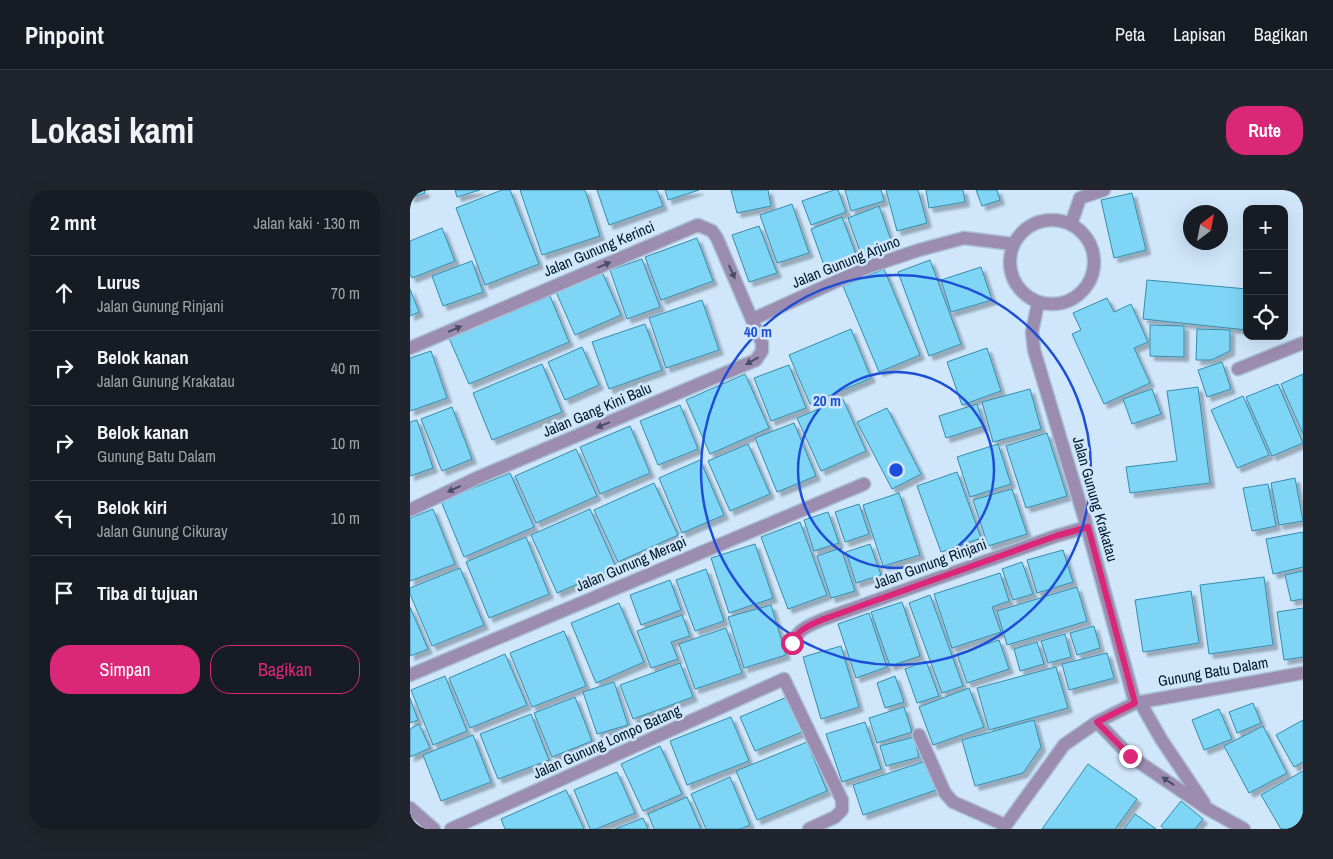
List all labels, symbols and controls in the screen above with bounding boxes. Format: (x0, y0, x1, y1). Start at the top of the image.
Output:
text: Pinpoint (25, 19, 104, 51)
text: Peta (1115, 22, 1145, 47)
text: Lapisan (1173, 22, 1226, 47)
text: Bagikan (1254, 22, 1308, 47)
button: Rute (1226, 106, 1303, 155)
text: Lokasi kami (30, 107, 194, 154)
north arrow (1183, 205, 1228, 250)
map controls (1243, 205, 1288, 340)
button: + (1243, 205, 1288, 250)
text: 2 mnt (50, 208, 96, 237)
text: Jalan kaki · 130 m (254, 212, 360, 234)
street label: Jalan Gunung Kerinci (540, 216, 658, 281)
street label: Jalan Gunung Arjuno (789, 230, 903, 293)
button: − (1243, 250, 1288, 295)
one-way arrow (597, 260, 611, 268)
one-way arrow (729, 265, 737, 279)
text: Lurus (97, 269, 140, 295)
icon: ahead (50, 279, 78, 307)
text: 70 m (331, 282, 360, 304)
text: Jalan Gunung Rinjani (97, 295, 224, 317)
button: locate (1243, 295, 1288, 340)
text: 40 m (744, 321, 772, 342)
one-way arrow (448, 324, 462, 332)
text: Belok kanan (97, 344, 189, 370)
icon: right (50, 354, 78, 382)
one-way arrow (746, 356, 759, 365)
text: 40 m (331, 357, 360, 379)
text: Jalan Gunung Krakatau (97, 370, 235, 392)
street label: Jalan Gang Kini Balu (539, 377, 654, 442)
text: 20 m (813, 390, 841, 411)
text: Belok kanan (97, 419, 189, 445)
one-way arrow (596, 421, 610, 429)
icon: right (50, 429, 78, 457)
text: 10 m (331, 432, 360, 454)
street label: Jalan Gunung Krakatau (1068, 434, 1123, 564)
text: Gunung Batu Dalam (97, 445, 216, 467)
centre of rings (887, 461, 905, 479)
one-way arrow (447, 485, 461, 493)
text: Belok kiri (97, 494, 167, 520)
icon: left (50, 504, 78, 532)
text: 10 m (331, 507, 360, 529)
text: Jalan Gunung Cikuray (97, 520, 228, 542)
street label: Jalan Gunung Merapi (572, 531, 689, 596)
street label: Jalan Gunung Rinjani (870, 533, 989, 594)
icon: arrive (50, 579, 78, 607)
text: Tiba di tujuan (97, 580, 198, 606)
route start (781, 632, 804, 655)
button: Simpan (50, 645, 200, 694)
button: Bagikan (210, 645, 360, 694)
street label: Gunung Batu Dalam (1156, 651, 1270, 692)
street label: Jalan Gunung Lompo Batang (529, 699, 684, 784)
route end (1119, 745, 1142, 768)
one-way arrow (1161, 776, 1175, 786)

